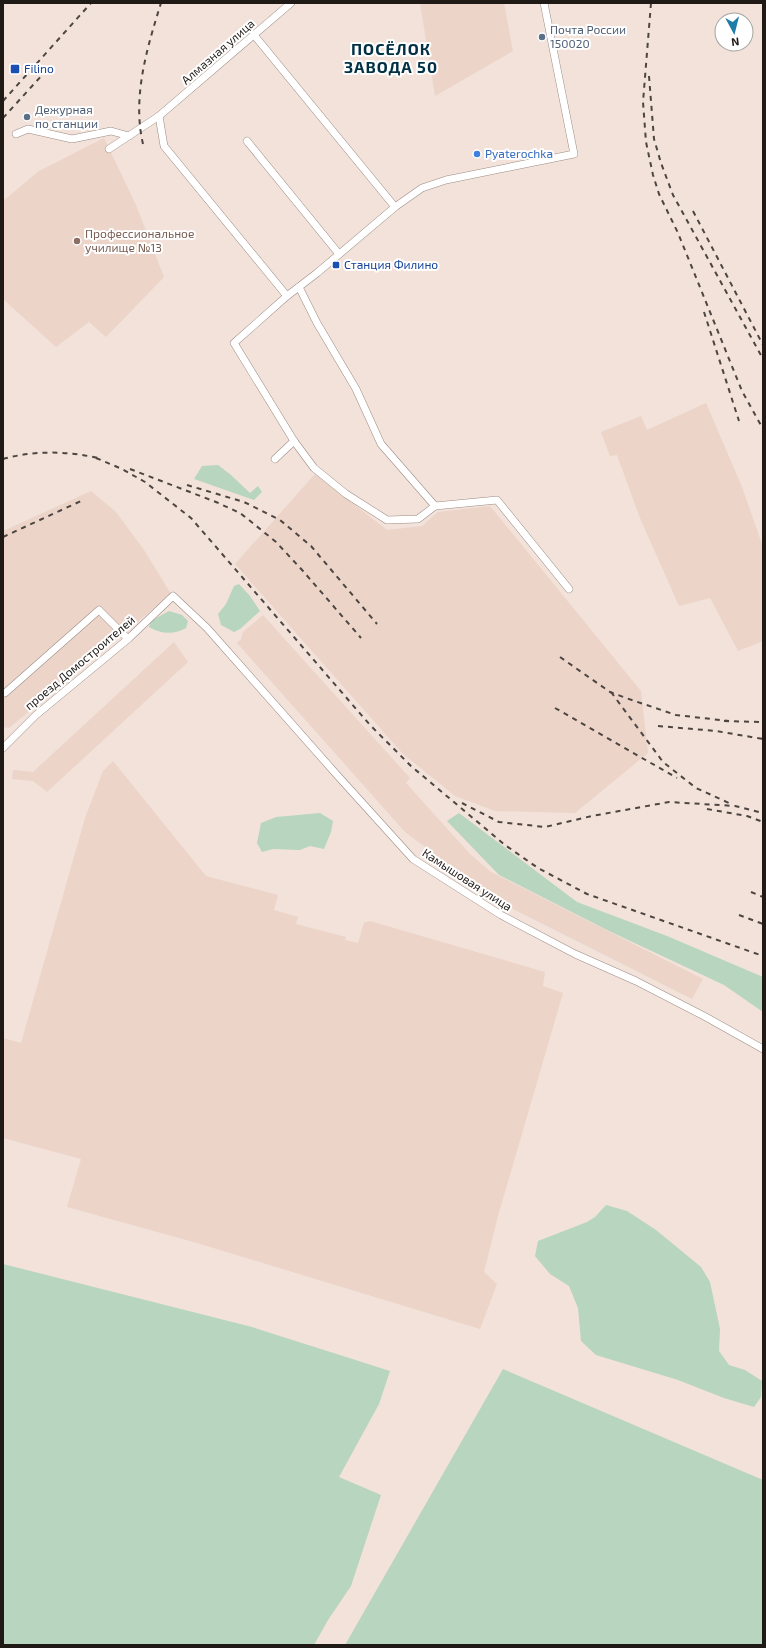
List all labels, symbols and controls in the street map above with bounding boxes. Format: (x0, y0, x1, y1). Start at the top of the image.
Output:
north arrow (714, 12, 754, 52)
street label: Алмазная улица (178, 16, 257, 87)
place label: Почта России 150020 (550, 22, 626, 50)
marker: Почта России 150020 (537, 32, 547, 42)
text: N (730, 35, 740, 49)
district label: ПОСЁЛОК ЗАВОДА 50 (344, 39, 438, 76)
place label: Filino (24, 61, 54, 75)
marker: Filino (9, 63, 21, 75)
place label: Дежурная по станции (35, 102, 98, 130)
marker: Дежурная по станции (22, 112, 32, 122)
place label: Pyaterochka (485, 146, 553, 160)
marker: Pyaterochka (472, 149, 482, 159)
place label: Профессиональное училище №13 (85, 226, 194, 255)
marker: Профессиональное училище №13 (72, 236, 82, 246)
place label: Станция Филино (344, 257, 438, 271)
marker: Станция Филино (331, 260, 341, 270)
street label: проезд Домостроителей (22, 612, 137, 712)
street label: Камышовая улица (420, 845, 515, 914)

